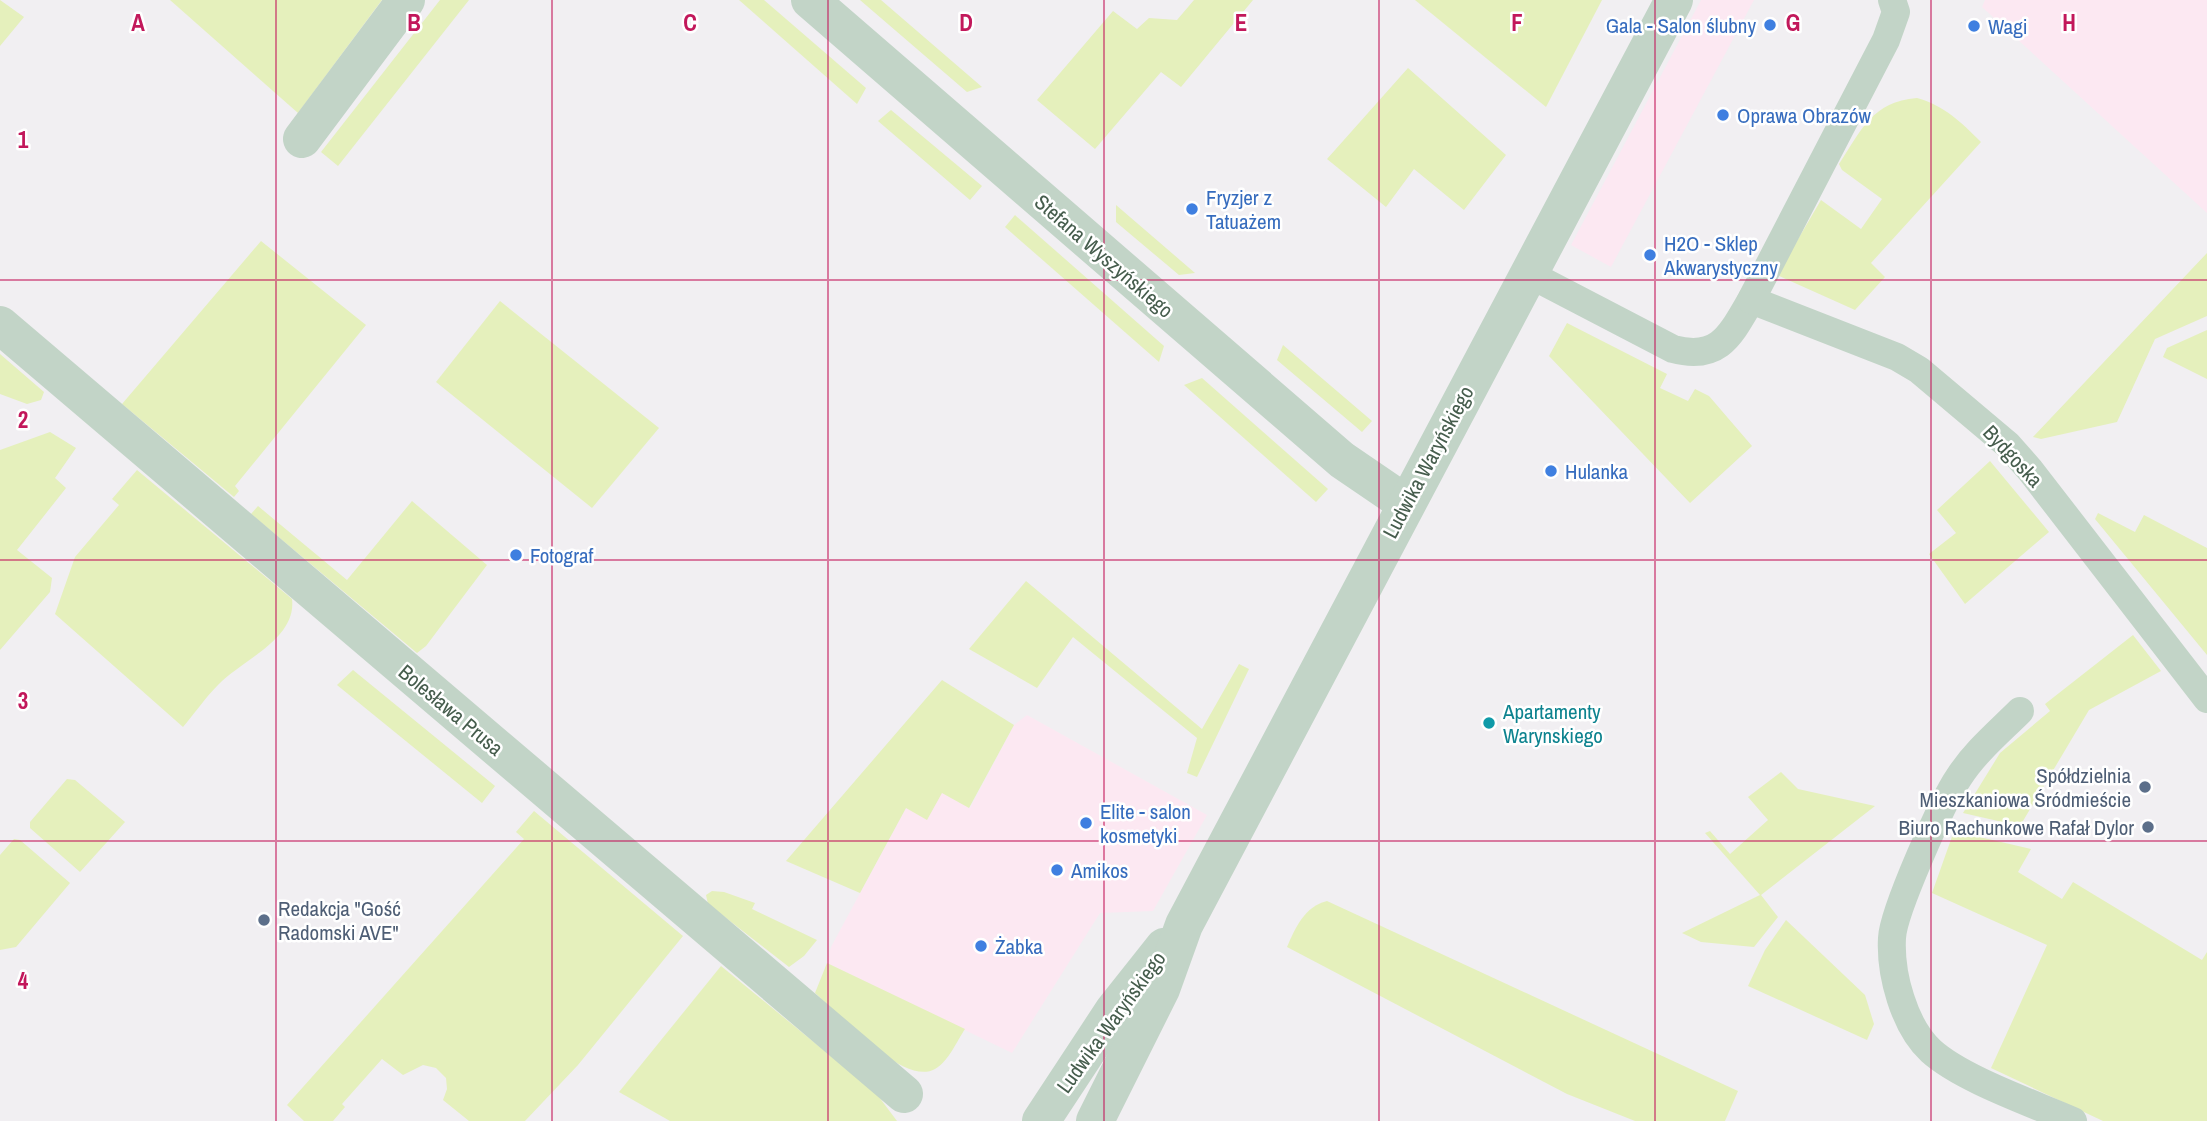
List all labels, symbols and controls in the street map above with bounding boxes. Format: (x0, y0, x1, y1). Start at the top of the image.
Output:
text: A (131, 7, 145, 38)
text: B (407, 7, 421, 38)
text: C (683, 7, 697, 38)
text: D (959, 7, 973, 38)
text: E (1235, 7, 1247, 38)
text: F (1511, 7, 1523, 38)
text: G (1786, 7, 1800, 38)
text: H (2062, 7, 2076, 38)
place label: Gala - Salon ślubny (1606, 11, 1756, 40)
place label: Wagi (1988, 12, 2028, 41)
marker: Gala - Salon ślubny (1762, 17, 1778, 33)
marker: Wagi (1966, 18, 1982, 34)
place label: Oprawa Obrazów (1737, 101, 1872, 130)
marker: Oprawa Obrazów (1715, 107, 1731, 123)
text: 1 (18, 124, 29, 155)
place label: Fryzjer z Tatuażem (1206, 183, 1281, 236)
street label: Stefana Wyszyńskiego (1028, 188, 1180, 324)
marker: Fryzjer z Tatuażem (1184, 201, 1200, 217)
place label: H2O - Sklep Akwarystyczny (1663, 229, 1778, 282)
marker: H2O - Sklep Akwarystyczny (1642, 247, 1658, 263)
street label: Ludwika Waryńskiego (1376, 381, 1480, 543)
text: 2 (18, 404, 28, 435)
street label: Bydgoska (1977, 418, 2050, 494)
place label: Hulanka (1565, 457, 1629, 486)
marker: Hulanka (1543, 463, 1559, 479)
place label: Fotograf (530, 541, 594, 570)
marker: Fotograf (508, 547, 524, 563)
street label: Bolesława Prusa (393, 658, 510, 763)
text: 3 (18, 685, 28, 716)
place label: Apartamenty Warynskiego (1502, 697, 1603, 750)
marker: Apartamenty Warynskiego (1481, 715, 1497, 731)
place label: Spółdzielnia Mieszkaniowa Śródmieście (1919, 761, 2131, 814)
marker: Spółdzielnia Mieszkaniowa Śródmieście (2137, 779, 2153, 795)
place label: Elite - salon kosmetyki (1100, 797, 1191, 850)
place label: Biuro Rachunkowe Rafał Dylor (1899, 813, 2134, 842)
marker: Elite - salon kosmetyki (1078, 815, 1094, 831)
marker: Biuro Rachunkowe Rafał Dylor (2140, 819, 2156, 835)
place label: Amikos (1070, 856, 1128, 885)
marker: Amikos (1049, 862, 1065, 878)
place label: Redakcja "Gość Radomski AVE" (278, 894, 401, 947)
marker: Redakcja "Gość Radomski AVE" (256, 912, 272, 928)
place label: Żabka (995, 932, 1043, 961)
marker: Żabka (973, 938, 989, 954)
street label: Ludwika Waryńskiego (1050, 945, 1172, 1099)
text: 4 (18, 965, 29, 996)

